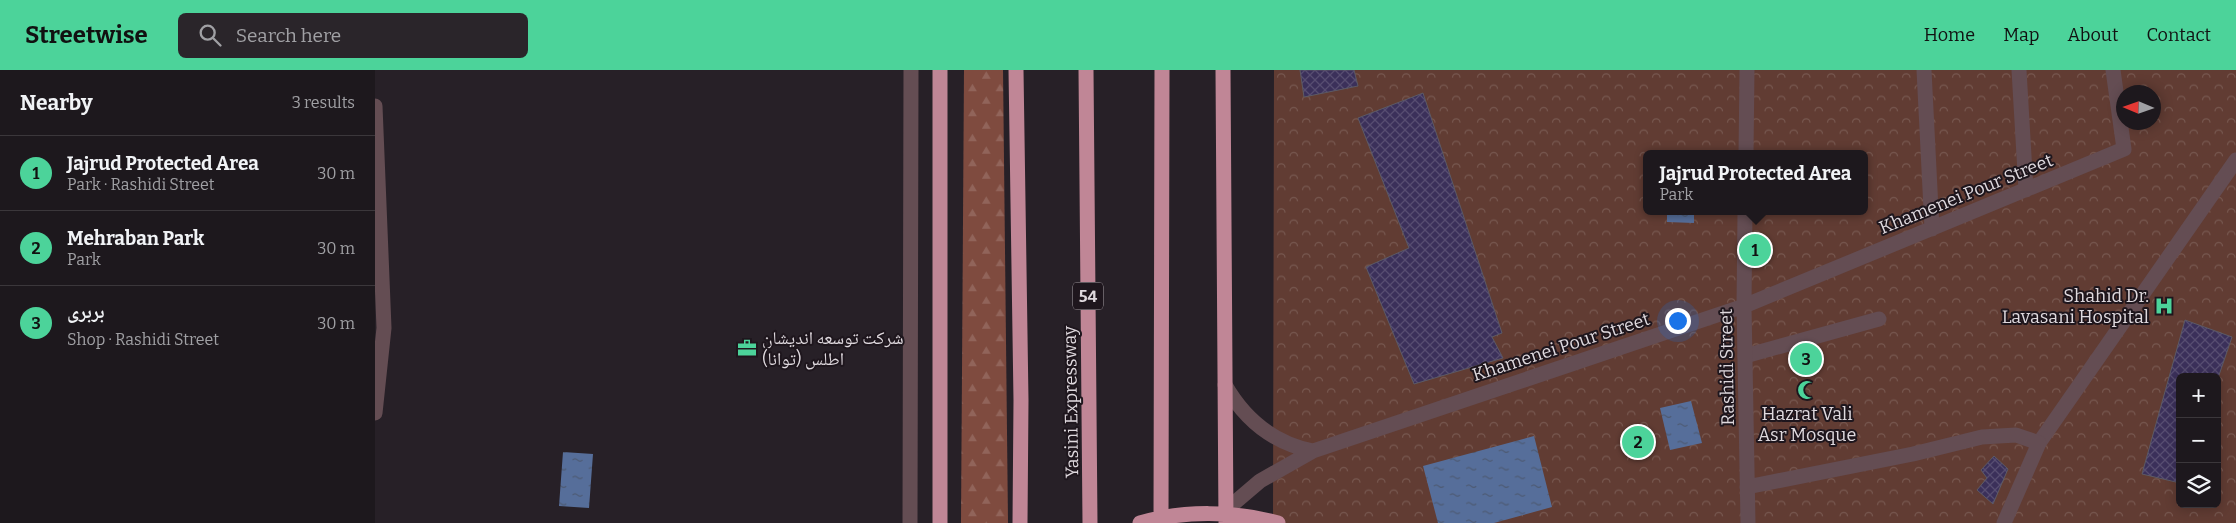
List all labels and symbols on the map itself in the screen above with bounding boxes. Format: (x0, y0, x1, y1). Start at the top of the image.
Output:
north arrow (2116, 85, 2161, 130)
street label: Khamenei Pour Street (1876, 149, 2056, 239)
pin: 1 (1739, 231, 1771, 269)
road number: 54 (1073, 282, 1103, 310)
place label: Shahid Dr. Lavasani Hospital (2002, 285, 2149, 328)
hospital icon: Shahid Dr. Lavasani Hospital (2153, 295, 2175, 317)
street label: Khamenei Pour Street (1469, 308, 1653, 386)
your location (1665, 308, 1691, 334)
street label: Rashidi Street (1715, 308, 1739, 426)
street label: Yasini Expressway (1059, 325, 1083, 478)
place label: شرکت توسعه اندیشان اطلس (توانا) (762, 327, 904, 370)
office icon: شرکت توسعه اندیشان اطلس (توانا) (736, 337, 758, 359)
pin: 3 (1790, 340, 1822, 378)
mosque icon: Hazrat Vali Asr Mosque (1796, 379, 1818, 401)
place label: Hazrat Vali Asr Mosque (1758, 403, 1856, 446)
pin: 2 (1622, 423, 1654, 461)

